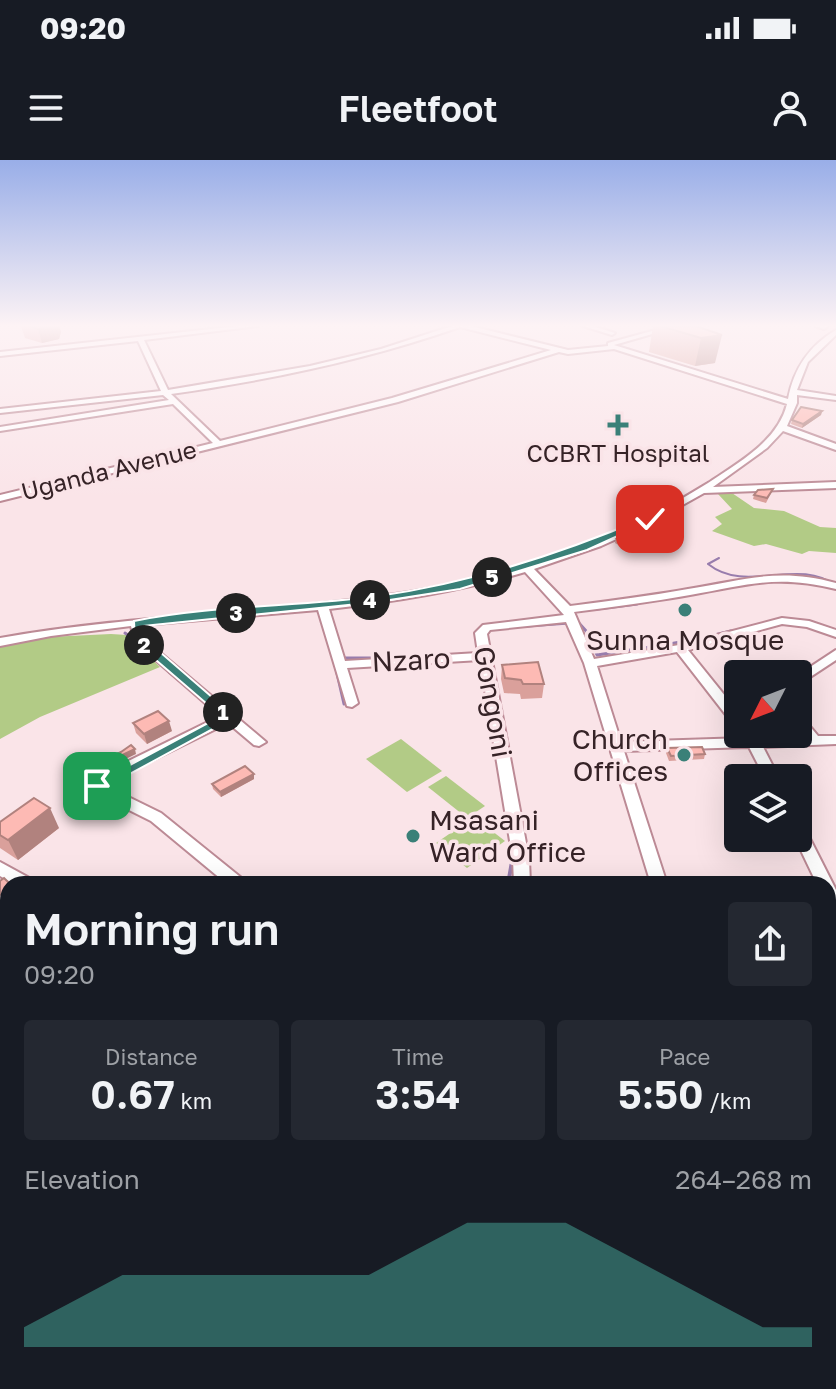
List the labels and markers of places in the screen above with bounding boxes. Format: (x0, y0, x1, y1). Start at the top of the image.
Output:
marker: CCBRT Hospital (607, 414, 629, 436)
place label: CCBRT Hospital (526, 438, 710, 467)
pin (616, 485, 684, 553)
pin: 5 (472, 557, 512, 597)
pin: 4 (350, 580, 390, 620)
pin: 3 (216, 593, 256, 633)
marker: Sunna Mosque (676, 601, 694, 619)
place label: Sunna Mosque (586, 623, 784, 656)
pin: 2 (124, 625, 164, 665)
pin: 1 (203, 692, 243, 732)
place label: Church Offices (572, 722, 668, 787)
marker: Church Offices (675, 746, 693, 764)
pin (63, 752, 131, 820)
place label: Msasani Ward Office (429, 803, 586, 868)
marker: Msasani Ward Office (404, 827, 422, 845)

